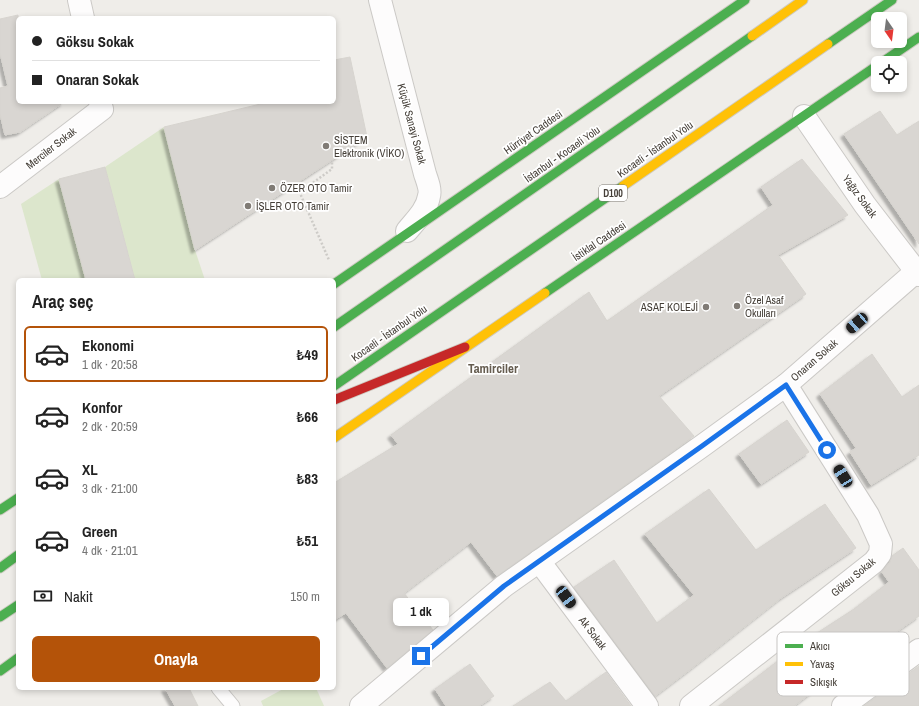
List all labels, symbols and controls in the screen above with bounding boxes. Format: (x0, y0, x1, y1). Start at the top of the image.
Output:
north arrow (871, 12, 907, 48)
map controls (871, 12, 907, 92)
text: Göksu Sokak (56, 31, 134, 52)
button: locate (871, 56, 907, 92)
text: Onaran Sokak (56, 69, 139, 90)
street label: Küçük Sanayi Sokak (394, 82, 430, 166)
street label: Hürriyet Caddesi (501, 107, 565, 157)
street label: Kocaeli - İstanbul Yolu (614, 118, 696, 180)
street label: İstanbul - Kocaeli Yolu (521, 123, 603, 185)
street label: Merciler Sokak (23, 124, 79, 172)
place label: SİSTEM Elektronik (VİKO) (334, 133, 404, 160)
marker: SİSTEM Elektronik (VİKO) (321, 141, 331, 151)
street label: Yağız Sokak (840, 172, 881, 221)
place label: ÖZER OTO Tamir (280, 181, 352, 195)
marker: ÖZER OTO Tamir (267, 183, 277, 193)
road number: D100 (599, 185, 627, 201)
place label: İŞLER OTO Tamir (256, 199, 329, 213)
marker: İŞLER OTO Tamir (243, 201, 253, 211)
street label: İstiklal Caddesi (570, 218, 628, 264)
text: Araç seç (32, 289, 94, 314)
place label: Özel Asaf Okulları (745, 293, 784, 320)
place label: ASAF KOLEJİ (640, 300, 698, 314)
marker: Özel Asaf Okulları (732, 301, 742, 311)
street label: Kocaeli - İstanbul Yolu (348, 302, 430, 364)
marker: ASAF KOLEJİ (701, 302, 711, 312)
car (844, 311, 870, 335)
text: Ekonomi (82, 335, 134, 356)
street label: Onaran Sokak (788, 335, 841, 384)
icon: car (34, 336, 70, 372)
text: ₺49 (297, 344, 318, 365)
text: 1 dk · 20:58 (82, 356, 138, 373)
district label: Tamirciler (468, 360, 519, 377)
text: Konfor (82, 397, 122, 418)
icon: car (34, 398, 70, 434)
text: ₺66 (297, 406, 318, 427)
text: 2 dk · 20:59 (82, 418, 138, 435)
route start (818, 441, 836, 459)
text: XL (82, 459, 98, 480)
icon: car (34, 460, 70, 496)
car (832, 463, 854, 489)
text: ₺83 (297, 468, 318, 489)
text: 3 dk · 21:00 (82, 480, 138, 497)
text: Green (82, 521, 118, 542)
icon: car (34, 522, 70, 558)
text: ₺51 (297, 530, 318, 551)
text: 4 dk · 21:01 (82, 542, 138, 559)
street label: Göksu Sokak (828, 554, 878, 600)
car (554, 584, 578, 610)
icon: cash (32, 585, 54, 607)
text: Nakit (64, 586, 93, 607)
text: 150 m (290, 588, 320, 605)
callout: 1 dk (393, 598, 449, 626)
text: 1 dk (410, 603, 432, 620)
street label: Ak Sokak (575, 613, 610, 653)
legend (777, 632, 909, 696)
button: Onayla (32, 636, 320, 682)
text: Akıcı (809, 639, 830, 653)
route end (412, 647, 430, 665)
text: Yavaş (810, 657, 835, 671)
text: Sıkışık (810, 675, 838, 689)

